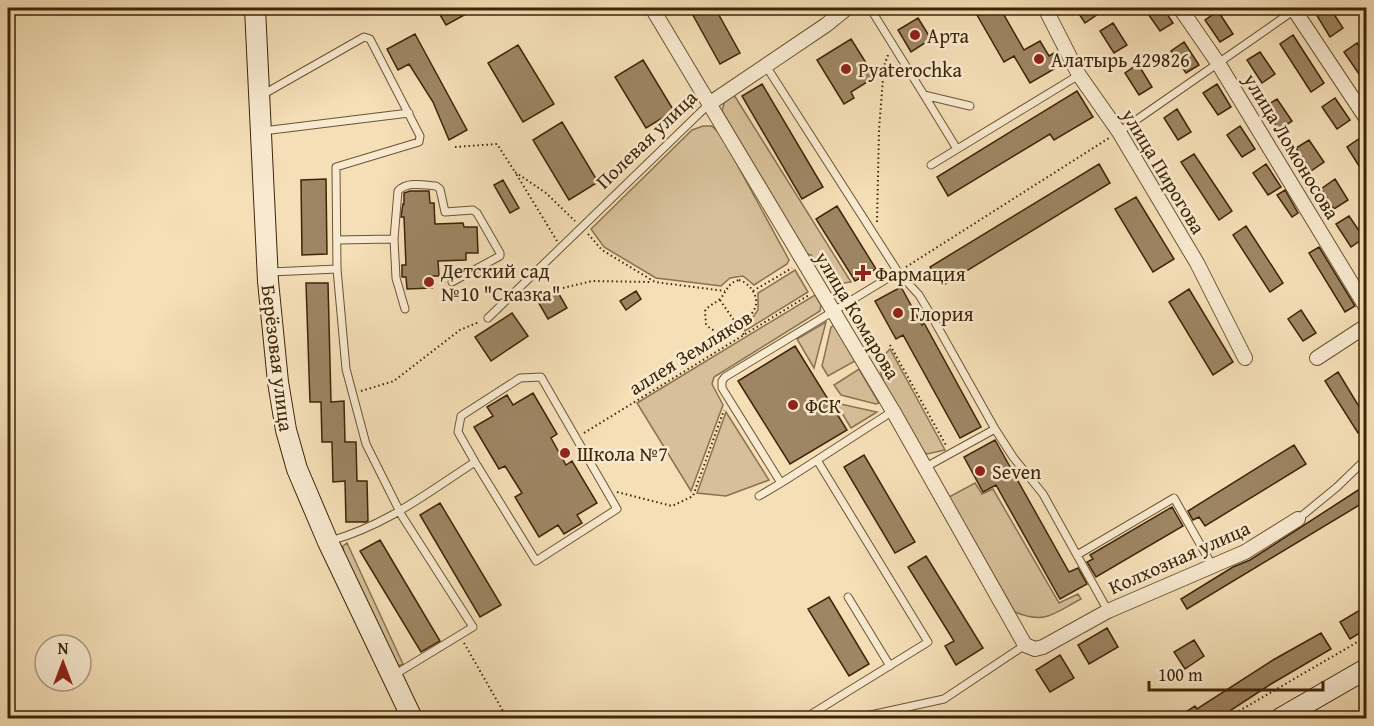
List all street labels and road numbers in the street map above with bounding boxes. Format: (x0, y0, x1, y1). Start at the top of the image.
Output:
street label: улица Ломоносова (1236, 67, 1347, 225)
street label: Полевая улица (589, 83, 704, 195)
street label: улица Пирогова (1114, 102, 1213, 240)
street label: улица Комарова (808, 245, 908, 385)
street label: Берёзовая улица (255, 283, 301, 433)
street label: аллея Земляков (623, 302, 757, 402)
street label: Колхозная улица (1104, 513, 1255, 601)

